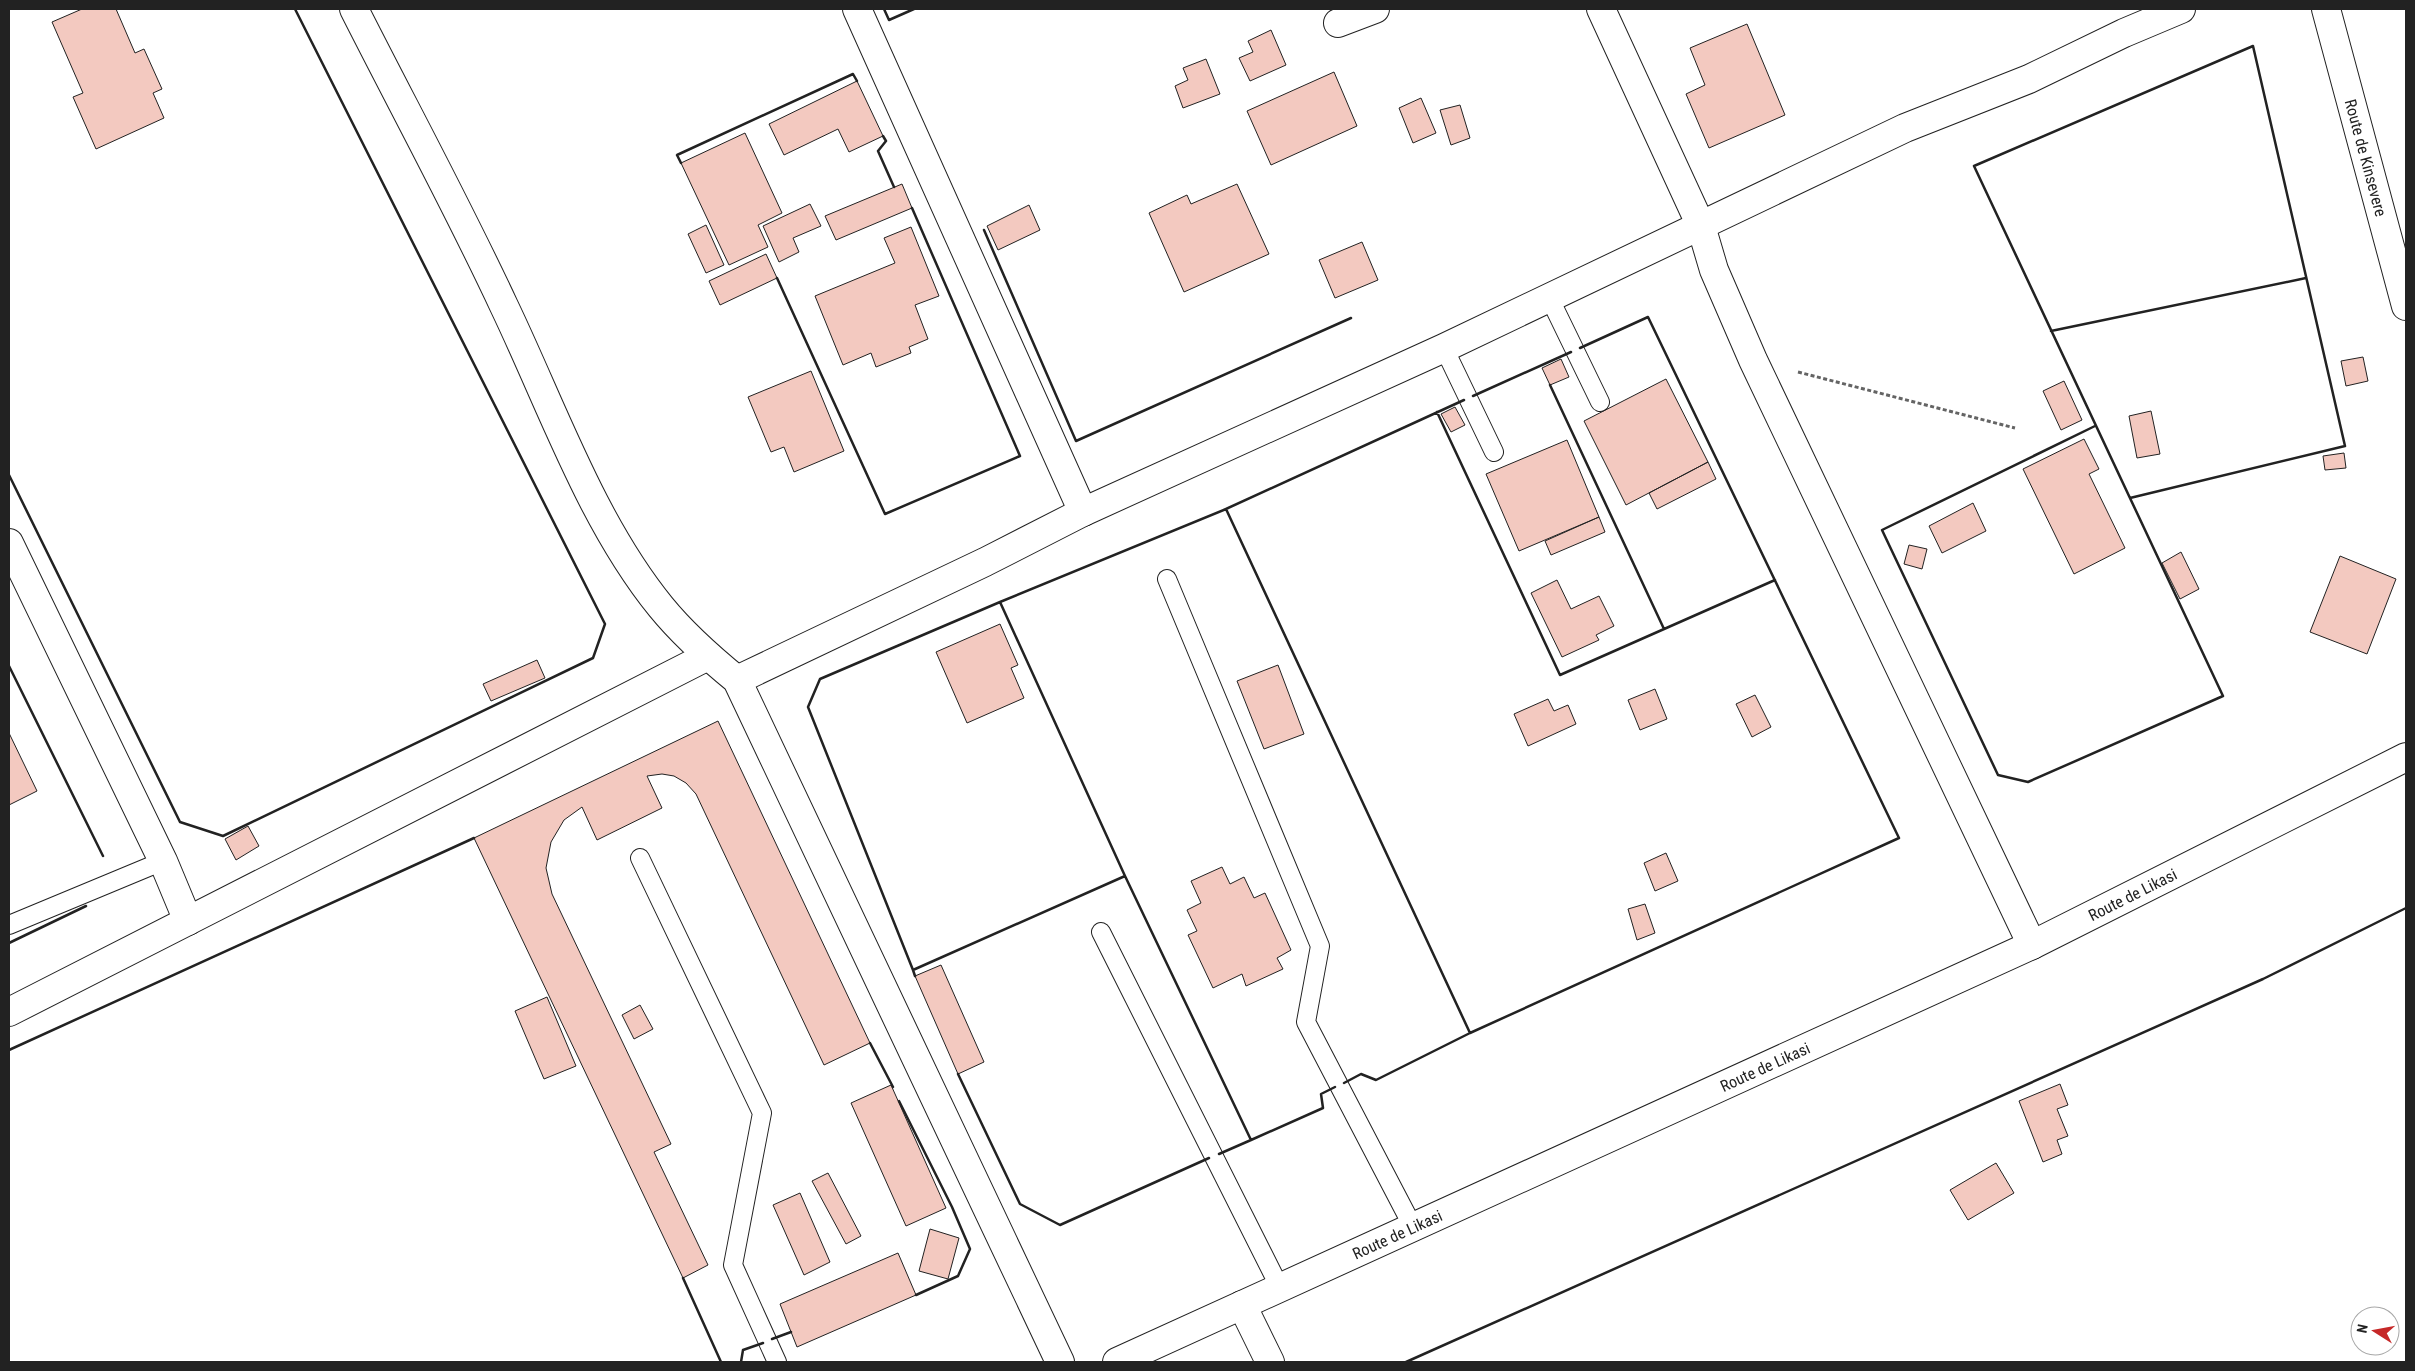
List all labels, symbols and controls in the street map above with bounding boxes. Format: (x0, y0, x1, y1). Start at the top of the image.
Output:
street label: Route de Kinsevere (2341, 97, 2390, 219)
street label: Route de Likasi (2085, 865, 2180, 925)
street label: Route de Likasi (1717, 1039, 1813, 1096)
street label: Route de Likasi (1350, 1206, 1445, 1263)
north arrow (2350, 1306, 2400, 1356)
text: N (2354, 1323, 2371, 1334)

